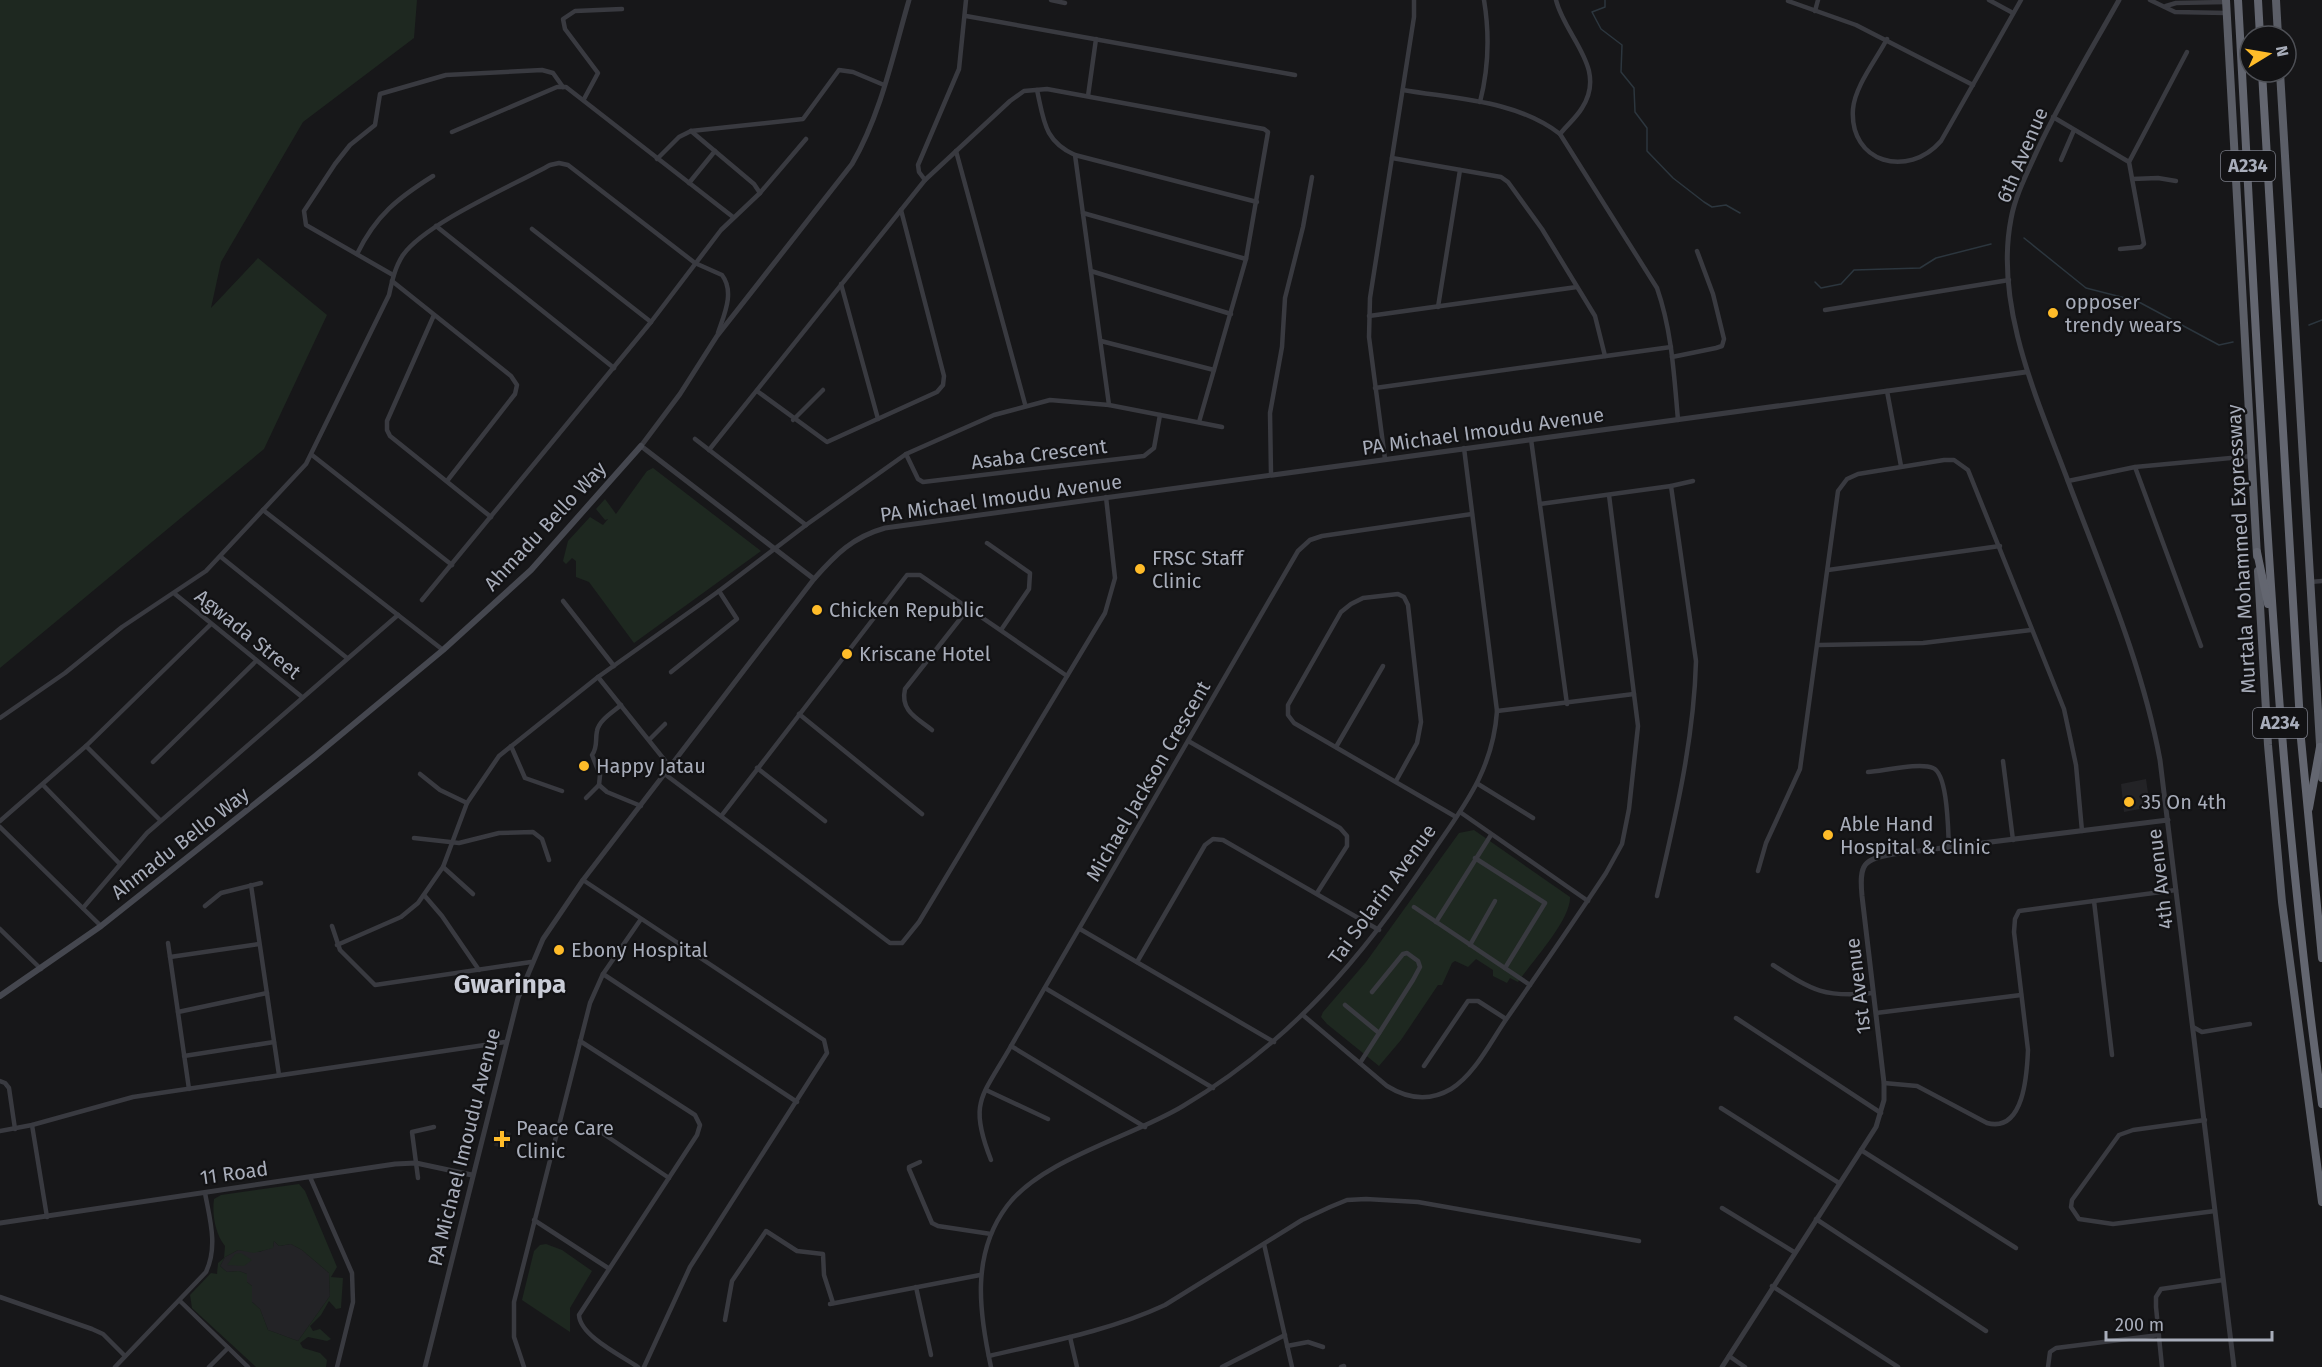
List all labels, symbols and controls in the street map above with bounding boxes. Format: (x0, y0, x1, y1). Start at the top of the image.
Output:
north arrow (2238, 24, 2298, 84)
text: N (2272, 44, 2293, 58)
street label: 6th Avenue (1991, 104, 2053, 206)
road number: A234 (2221, 151, 2275, 181)
place label: opposer trendy wears (2065, 290, 2182, 337)
marker: opposer trendy wears (2046, 306, 2060, 320)
street label: PA Michael Imoudu Avenue (1360, 402, 1606, 460)
street label: Murtala Mohammed Expressway (2221, 403, 2261, 694)
street label: Asaba Crescent (970, 434, 1109, 474)
street label: Ahmadu Bello Way (479, 456, 611, 596)
street label: PA Michael Imoudu Avenue (878, 469, 1124, 527)
place label: FRSC Staff Clinic (1152, 546, 1245, 593)
marker: FRSC Staff Clinic (1133, 562, 1147, 576)
street label: Agwada Street (190, 584, 306, 684)
place label: Chicken Republic (829, 598, 984, 622)
marker: Chicken Republic (810, 603, 824, 617)
place label: Kriscane Hotel (859, 642, 991, 666)
marker: Kriscane Hotel (840, 647, 854, 661)
street label: Michael Jackson Crescent (1081, 676, 1216, 885)
road number: A234 (2253, 708, 2307, 738)
place label: Happy Jatau (596, 754, 706, 778)
marker: Happy Jatau (577, 759, 591, 773)
street label: Ahmadu Bello Way (106, 782, 254, 904)
place label: 35 On 4th (2141, 790, 2227, 814)
marker: 35 On 4th (2122, 795, 2136, 809)
place label: Able Hand Hospital & Clinic (1840, 812, 1990, 859)
street label: Tai Solarin Avenue (1323, 819, 1441, 969)
street label: 4th Avenue (2142, 827, 2178, 931)
marker: Able Hand Hospital & Clinic (1821, 828, 1835, 842)
street label: 1st Avenue (1840, 936, 1876, 1036)
place label: Ebony Hospital (571, 938, 708, 962)
marker: Ebony Hospital (552, 943, 566, 957)
district label: Gwarinpa (454, 969, 566, 1000)
street label: PA Michael Imoudu Avenue (423, 1026, 505, 1268)
place label: Peace Care Clinic (516, 1116, 614, 1163)
marker: Peace Care Clinic (493, 1130, 511, 1148)
street label: 11 Road (198, 1156, 270, 1190)
scale bar (2106, 1304, 2272, 1342)
text: 200 m (2115, 1314, 2164, 1336)

